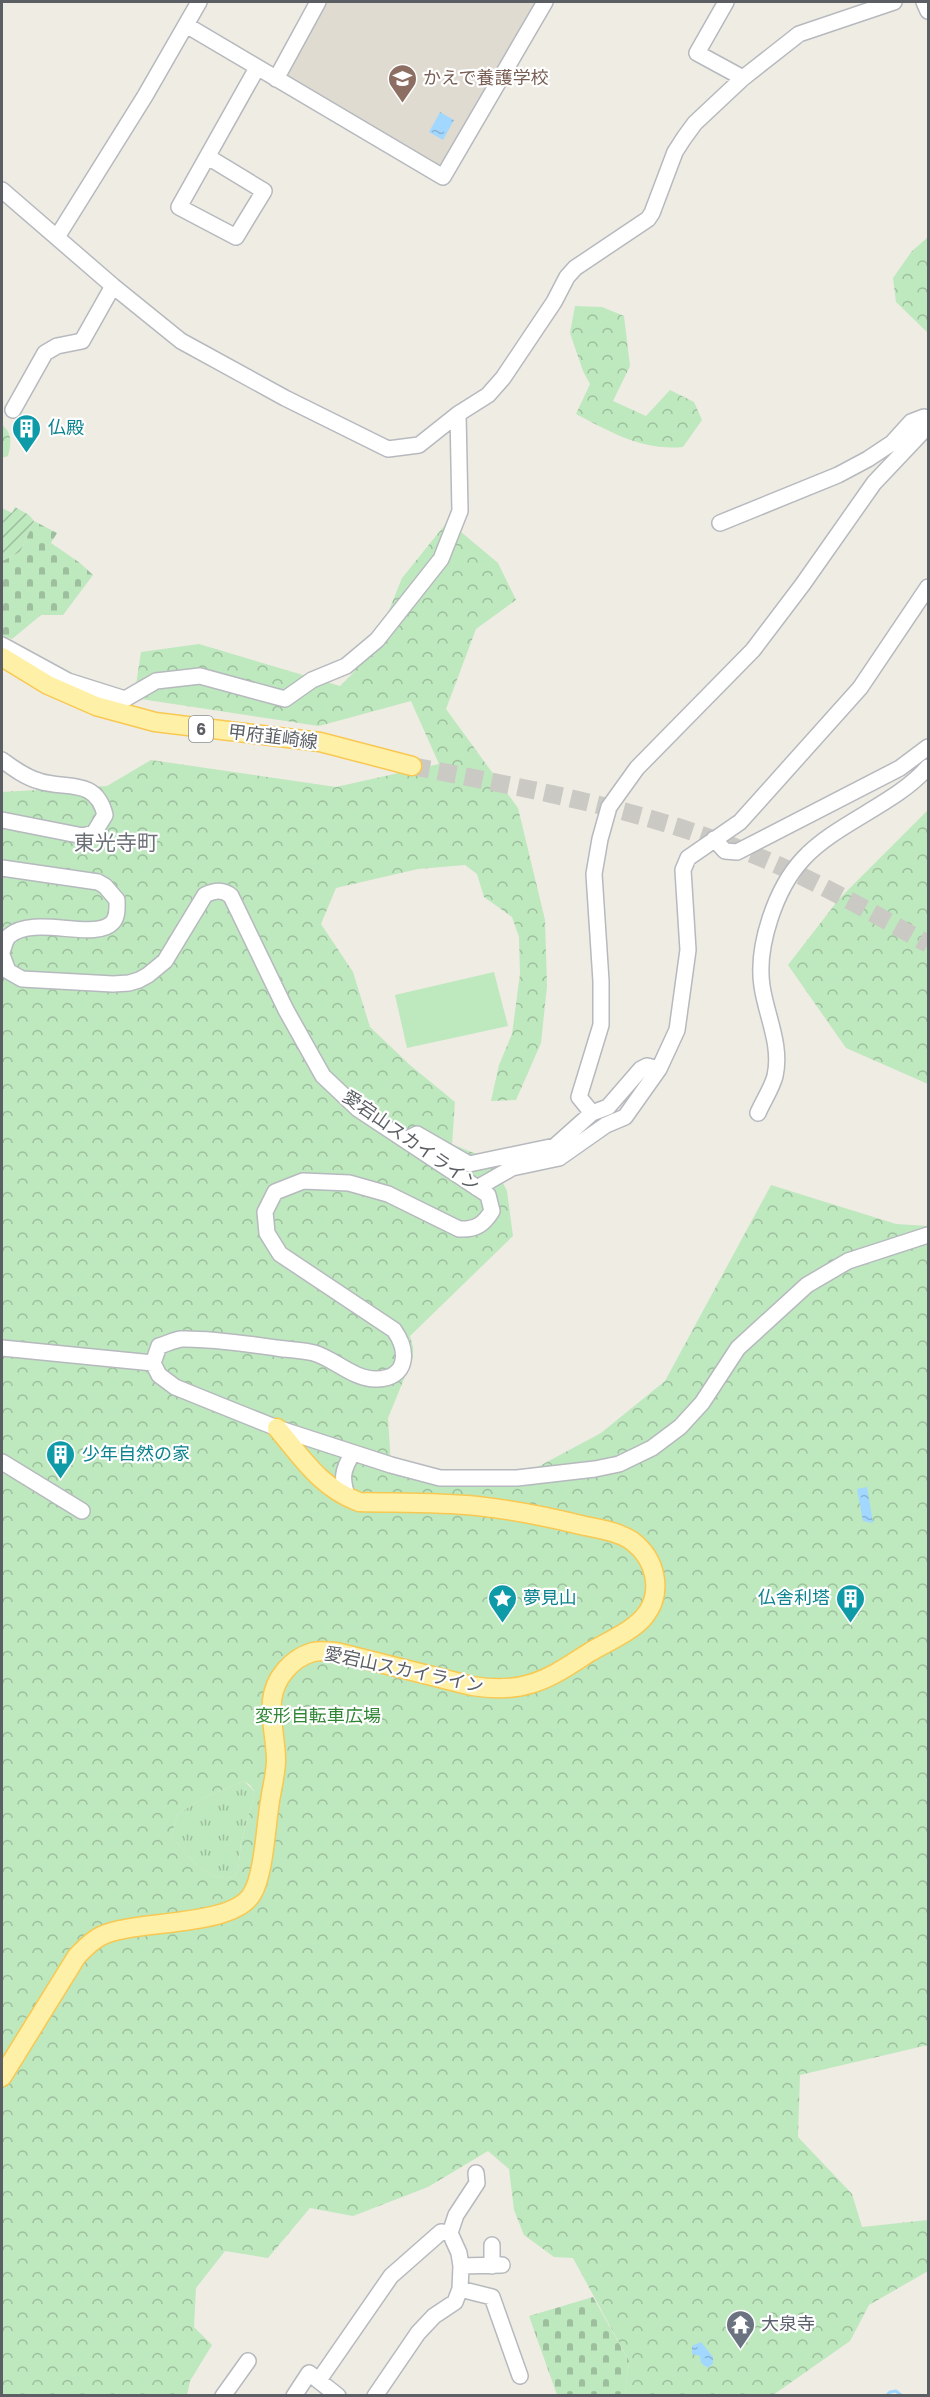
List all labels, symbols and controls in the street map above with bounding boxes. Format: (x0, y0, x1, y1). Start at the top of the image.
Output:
school or university icon: かえで養護学校 (386, 62, 418, 104)
place label: かえで養護学校 (423, 65, 548, 90)
building icon: 仏殿 (11, 412, 43, 454)
place label: 仏殿 (48, 415, 84, 440)
road number: 6 (189, 716, 213, 742)
street label: 甲府韮崎線 (227, 719, 319, 754)
district label: 東光寺町 (74, 828, 158, 857)
street label: 愛宕山スカイライン (338, 1084, 485, 1197)
building icon: 少年自然の家 (45, 1438, 77, 1480)
place label: 少年自然の家 (82, 1441, 190, 1466)
place icon: 夢見山 (486, 1582, 518, 1624)
building icon: 仏舎利塔 (835, 1582, 867, 1624)
place label: 夢見山 (523, 1585, 577, 1610)
place label: 仏舎利塔 (758, 1585, 830, 1610)
street label: 愛宕山スカイライン (322, 1640, 486, 1699)
park label: 変形自転車広場 (255, 1703, 381, 1728)
temple icon: 大泉寺 (724, 2308, 756, 2350)
place label: 大泉寺 (761, 2311, 815, 2336)

